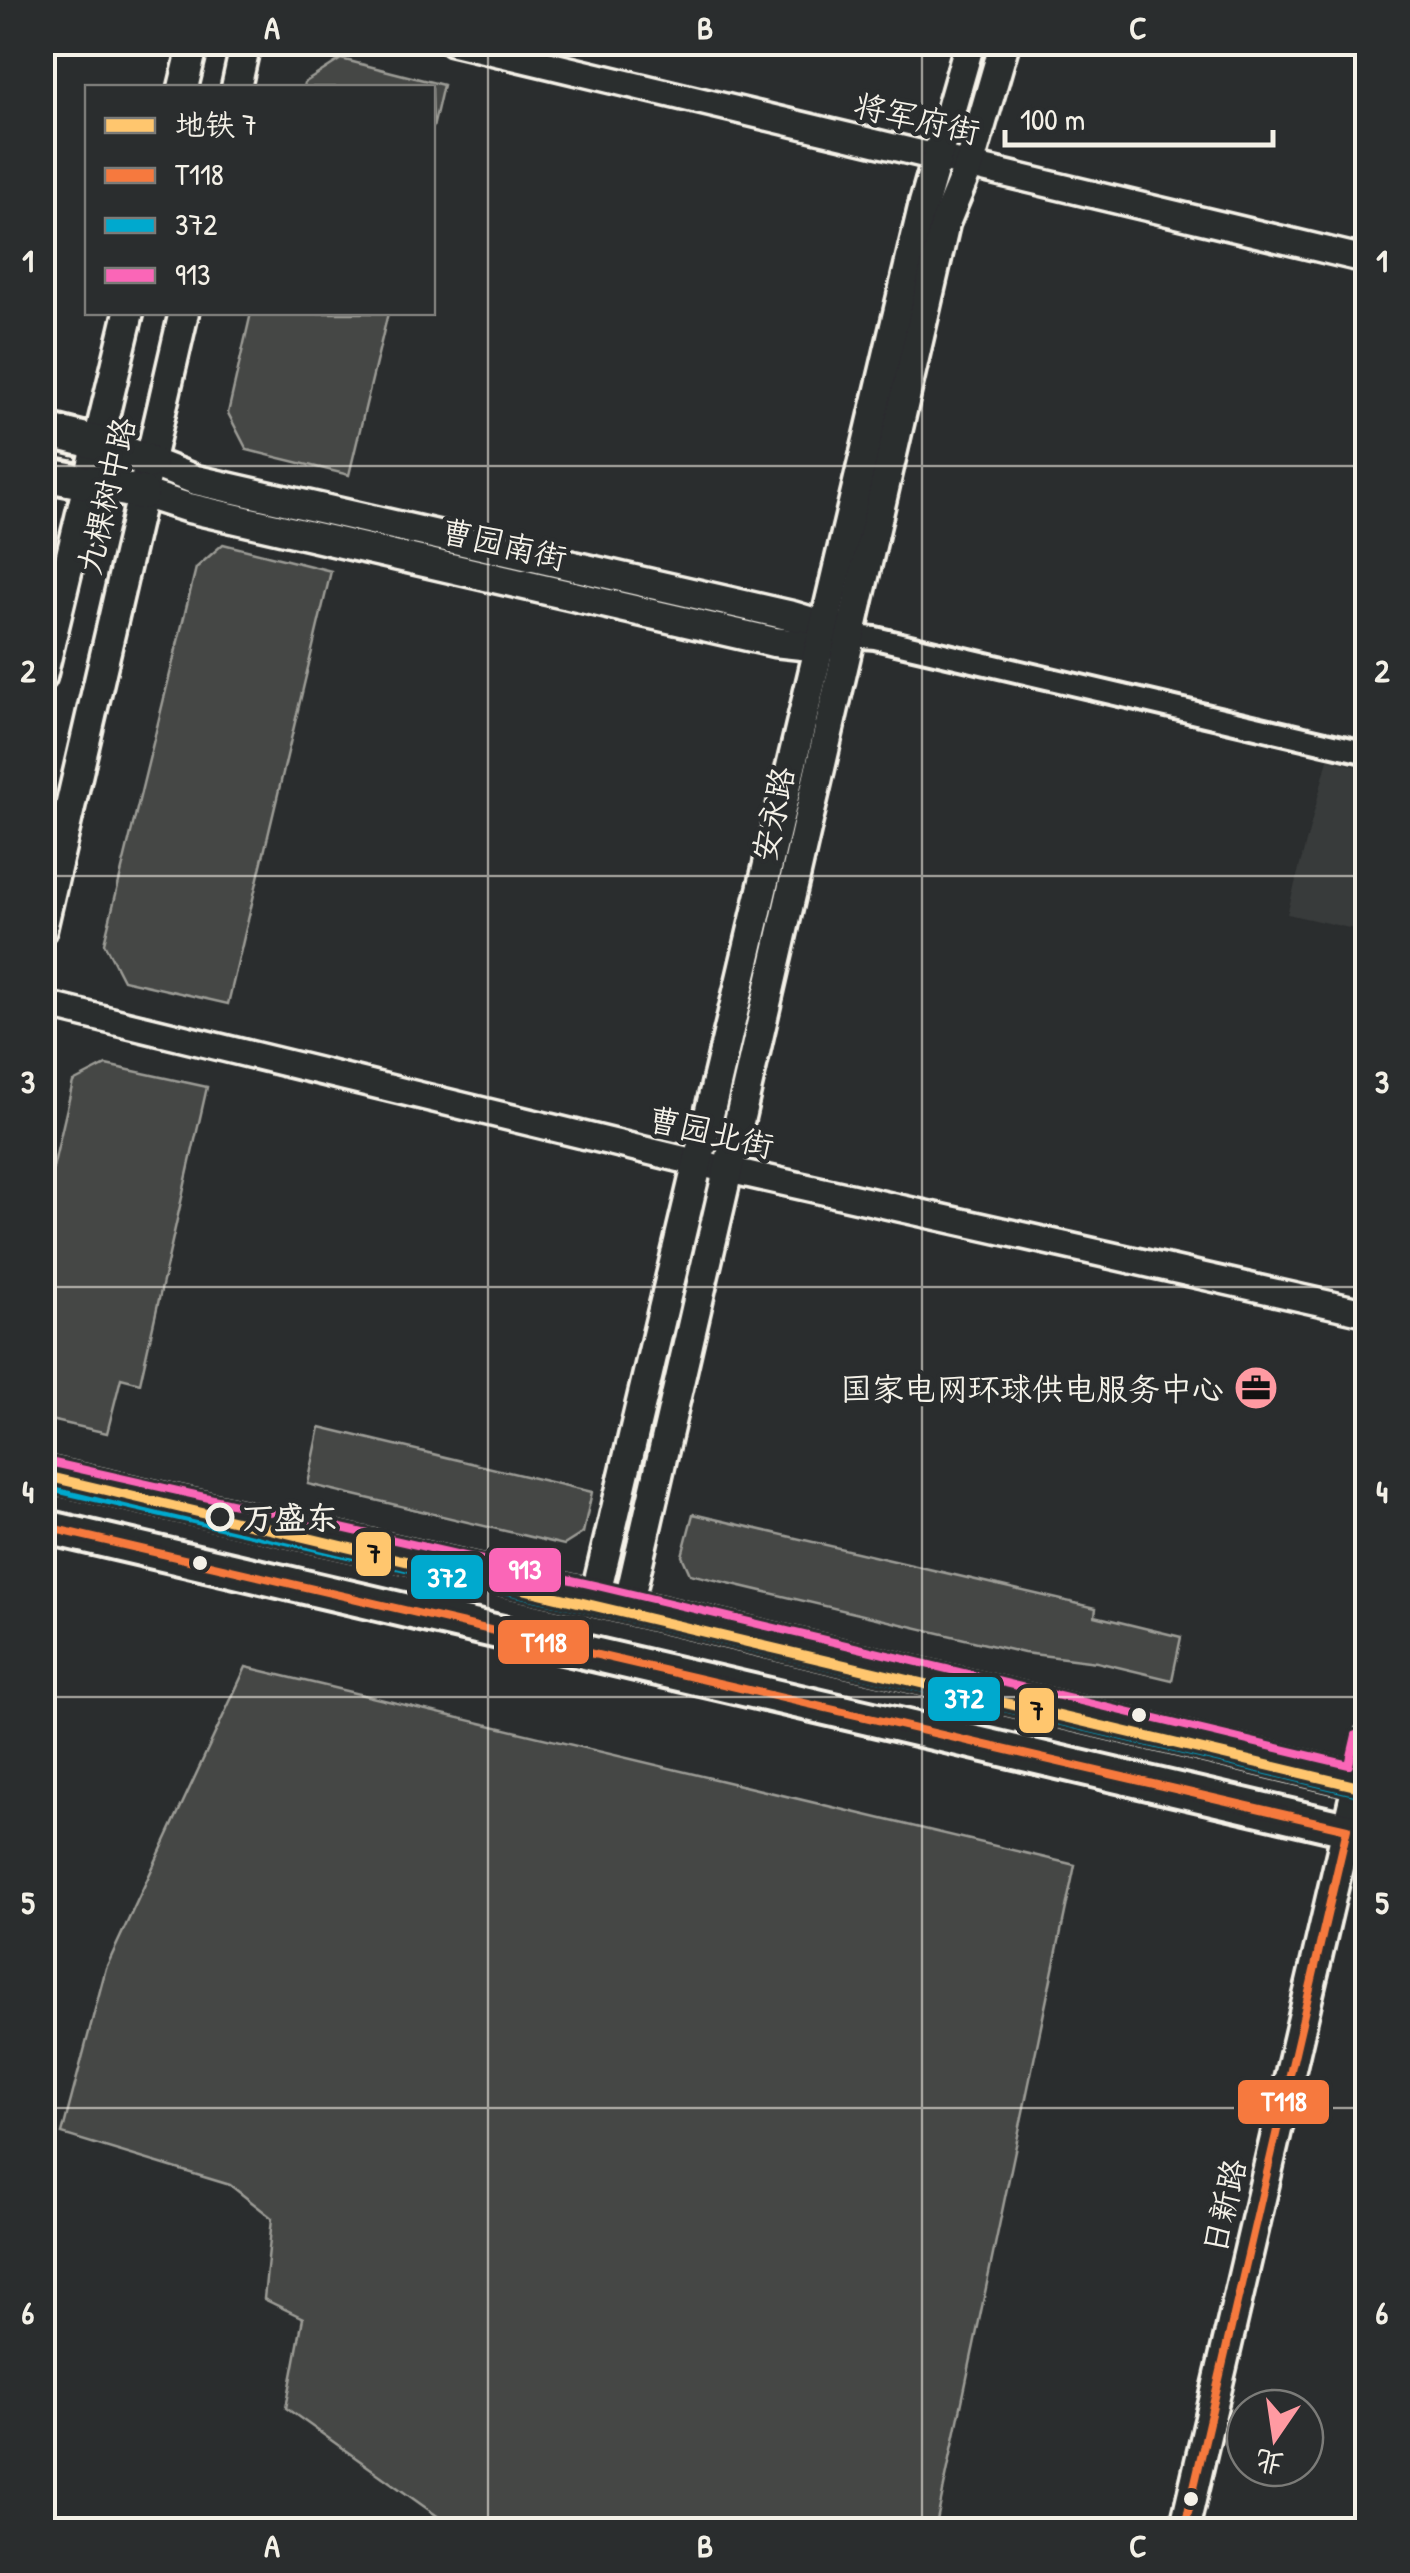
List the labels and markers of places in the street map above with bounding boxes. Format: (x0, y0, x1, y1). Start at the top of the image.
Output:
office icon: 国家电网环球供电服务中心 (1233, 1365, 1279, 1411)
place label: 国家电网环球供电服务中心 (840, 1367, 1224, 1410)
place label: 万盛东 (242, 1496, 338, 1539)
marker: 万盛东 (207, 1504, 233, 1530)
unlabelled marker (190, 1553, 210, 1573)
unlabelled marker (1129, 1705, 1149, 1725)
unlabelled marker (1181, 2489, 1201, 2509)

